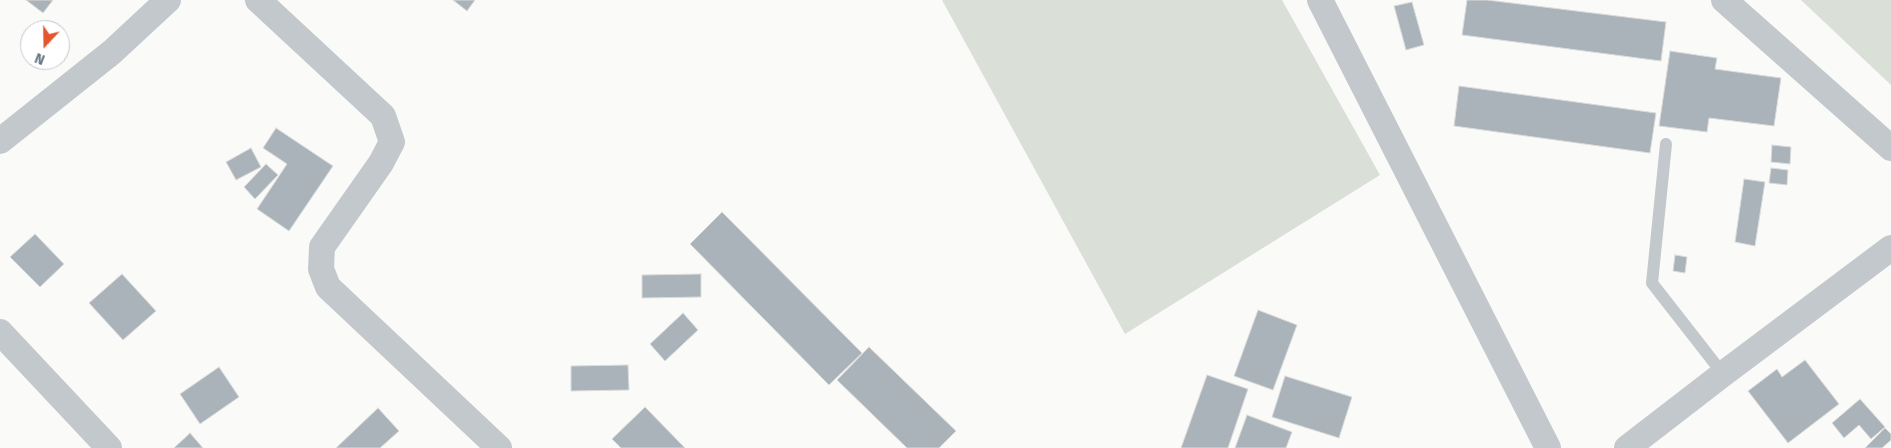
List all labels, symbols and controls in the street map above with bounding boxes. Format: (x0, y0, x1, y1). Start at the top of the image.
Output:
north arrow (20, 20, 70, 70)
text: N (32, 49, 47, 68)

